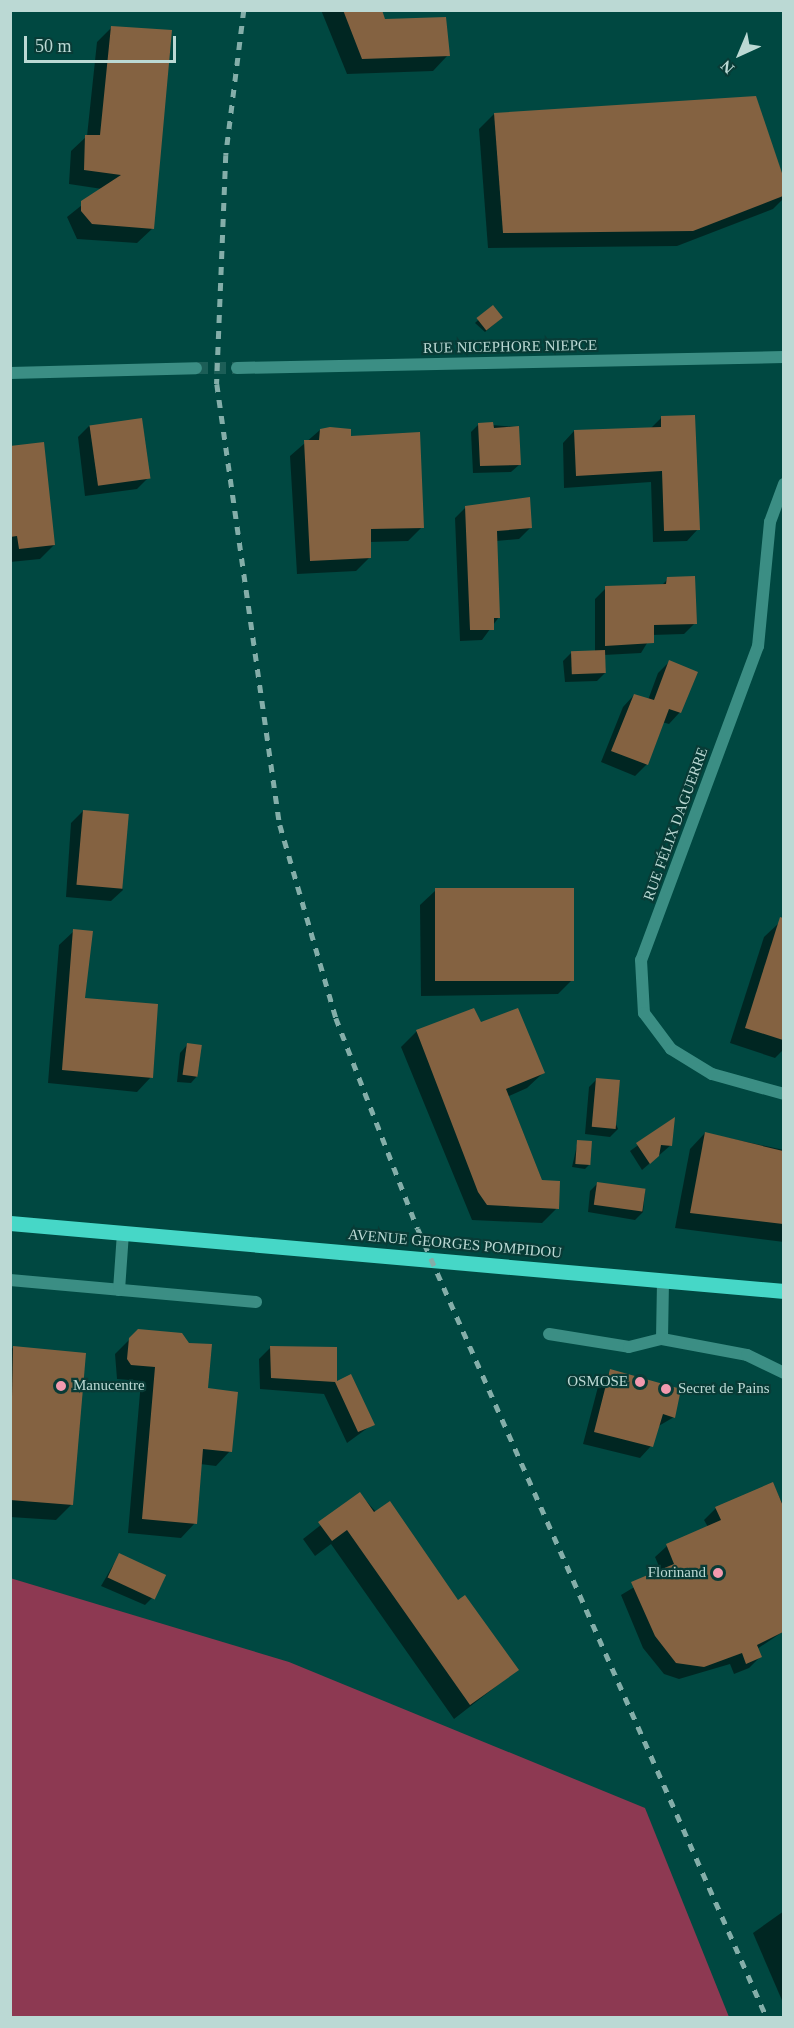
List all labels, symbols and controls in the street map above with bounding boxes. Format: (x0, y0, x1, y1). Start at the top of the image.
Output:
scale bar (27, 24, 178, 62)
north arrow (710, 24, 770, 84)
text: 50 m (35, 36, 72, 56)
text: N (717, 57, 737, 77)
street label: RUE NICEPHORE NIEPCE (423, 336, 597, 358)
street label: RUE FÉLIX DAGUERRE (640, 745, 712, 903)
street label: AVENUE GEORGES POMPIDOU (347, 1226, 563, 1262)
place label: OSMOSE (567, 1373, 628, 1391)
marker: OSMOSE (633, 1375, 647, 1389)
place label: Manucentre (73, 1377, 145, 1395)
marker: Manucentre (54, 1379, 68, 1393)
place label: Secret de Pains (678, 1380, 770, 1398)
marker: Secret de Pains (659, 1382, 673, 1396)
place label: Florinand (648, 1564, 706, 1582)
marker: Florinand (711, 1566, 725, 1580)

